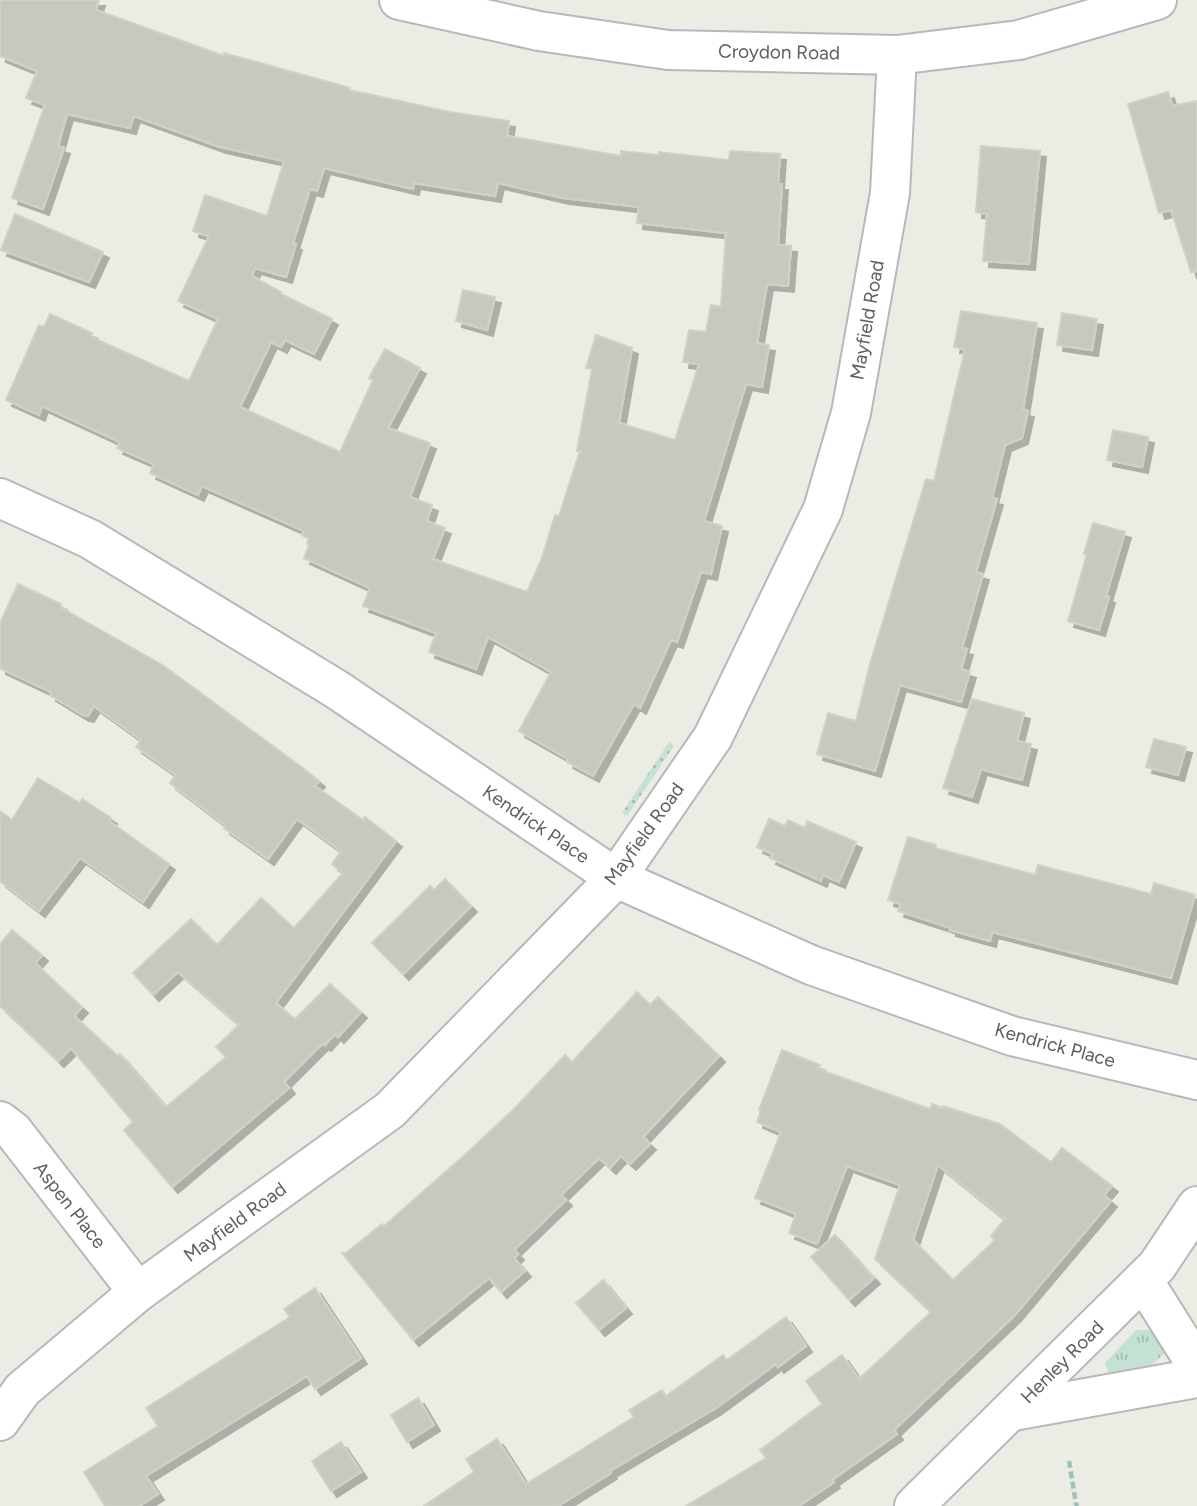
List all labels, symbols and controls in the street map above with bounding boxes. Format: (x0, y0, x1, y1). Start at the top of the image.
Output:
street label: Croydon Road (718, 39, 840, 65)
street label: Mayfield Road (845, 258, 889, 382)
street label: Mayfield Road (599, 778, 689, 890)
street label: Kendrick Place (478, 780, 594, 868)
street label: Kendrick Place (992, 1018, 1118, 1072)
street label: Aspen Place (29, 1157, 111, 1253)
street label: Mayfield Road (179, 1177, 291, 1267)
street label: Henley Road (1016, 1316, 1108, 1408)

